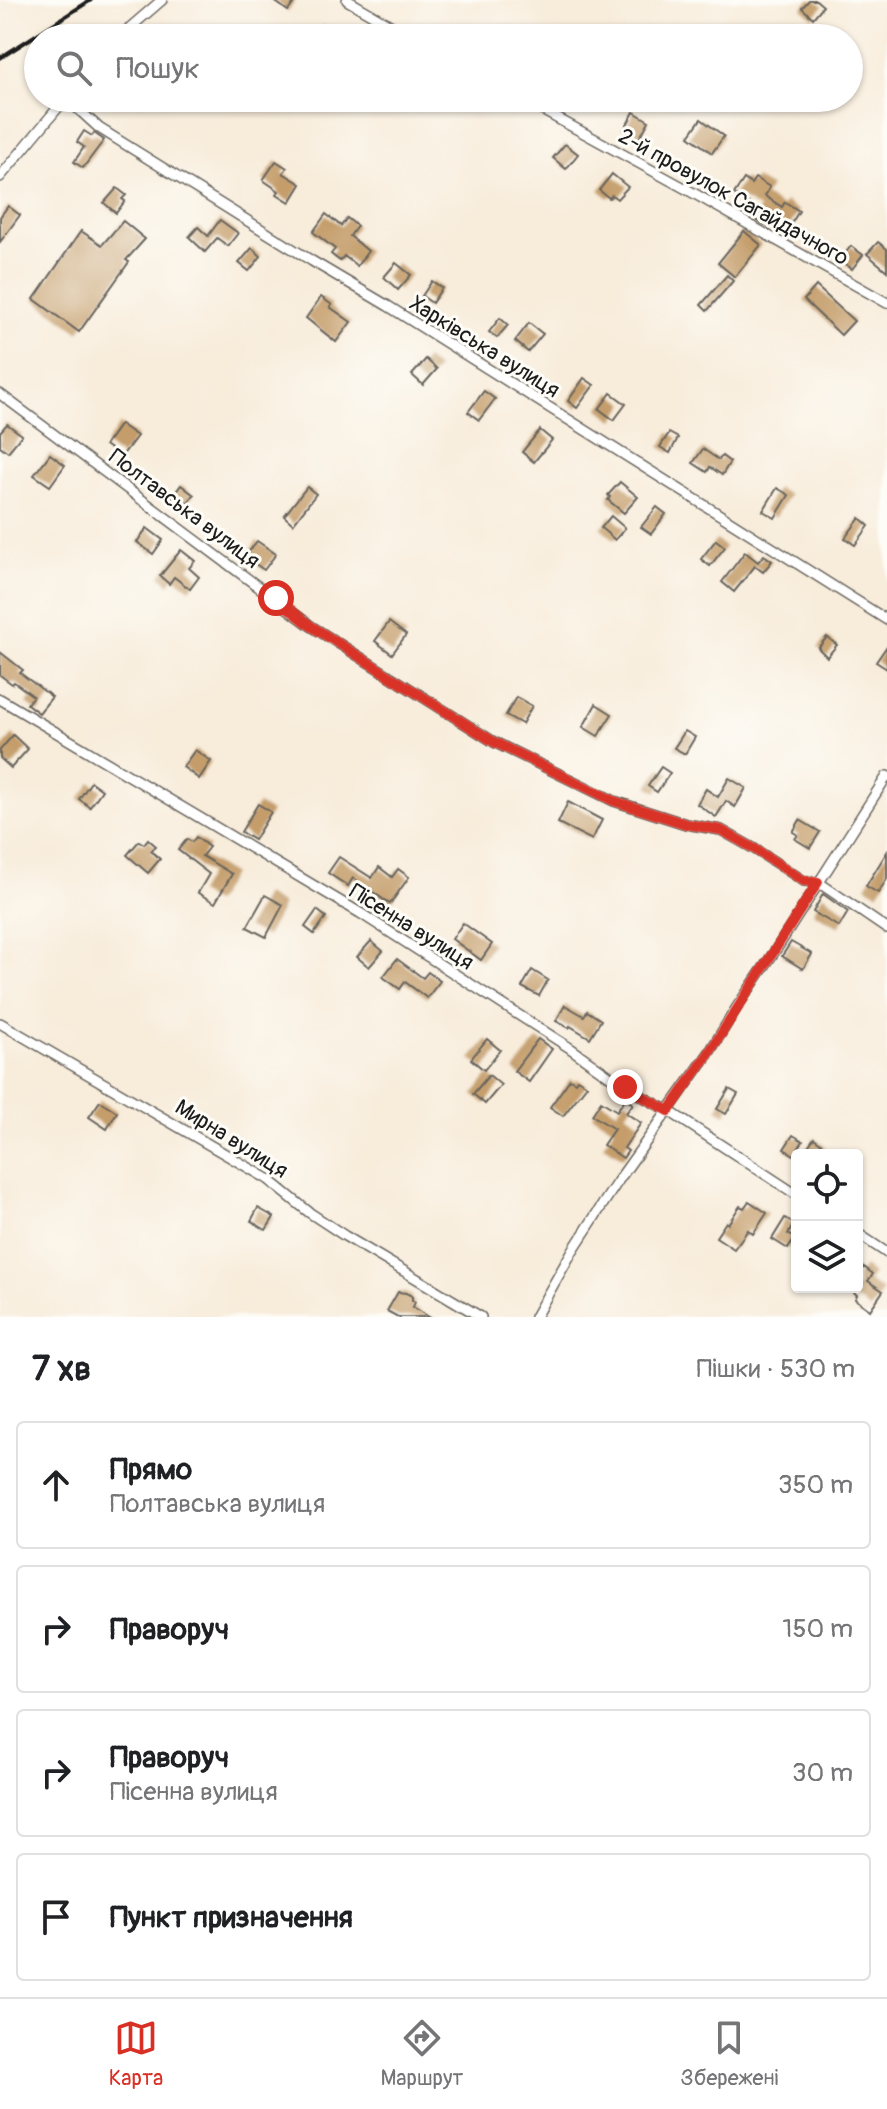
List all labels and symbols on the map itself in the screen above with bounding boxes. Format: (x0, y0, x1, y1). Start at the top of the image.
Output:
street label: 2-й провулок Сагайдачного (614, 122, 854, 272)
street label: Харківська вулиця (404, 289, 565, 404)
street label: Полтавська вулиця (103, 443, 266, 575)
route start (258, 580, 294, 616)
street label: Пісенна вулиця (344, 877, 479, 976)
route end (607, 1069, 643, 1105)
street label: Мирна вулиця (170, 1093, 293, 1185)

